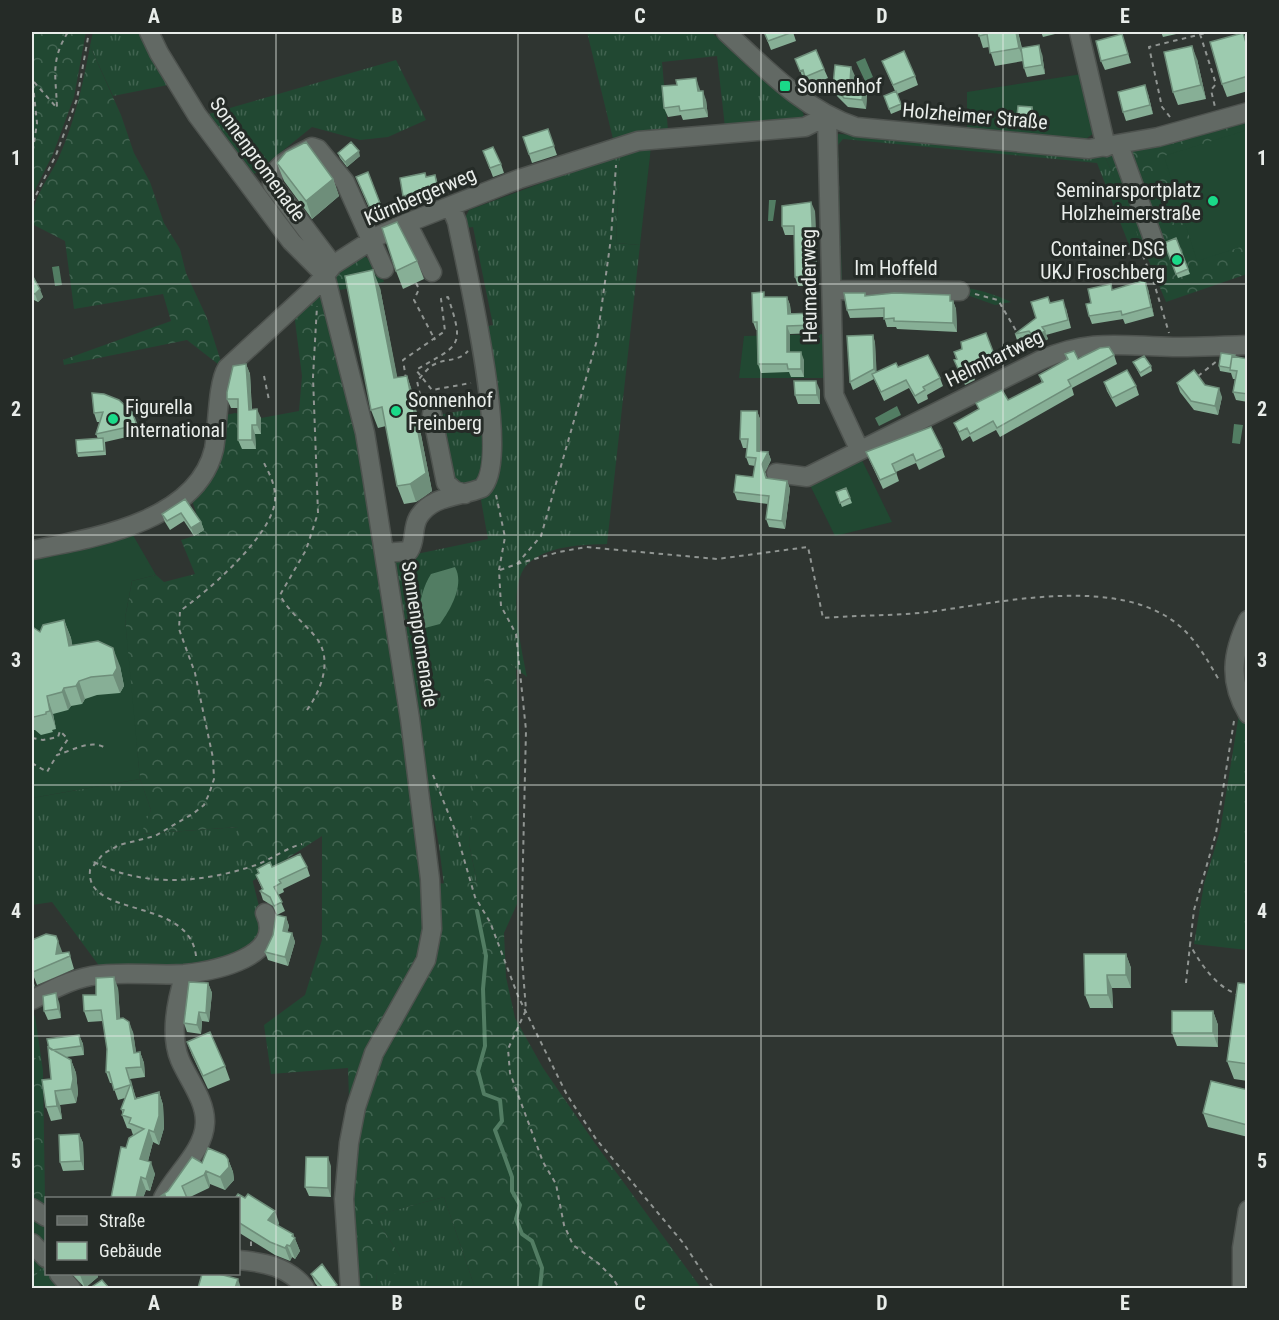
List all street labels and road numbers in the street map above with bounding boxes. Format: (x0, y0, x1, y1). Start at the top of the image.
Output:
street label: Sonnenpromenade (205, 92, 311, 226)
street label: Holzheimer Straße (901, 98, 1049, 134)
street label: Kürnbergerweg (361, 162, 479, 230)
street label: Heumaderweg (796, 229, 822, 343)
street label: Im Hoffeld (854, 256, 938, 280)
street label: Helmhartweg (941, 324, 1047, 392)
street label: Sonnenpromenade (397, 559, 443, 709)

